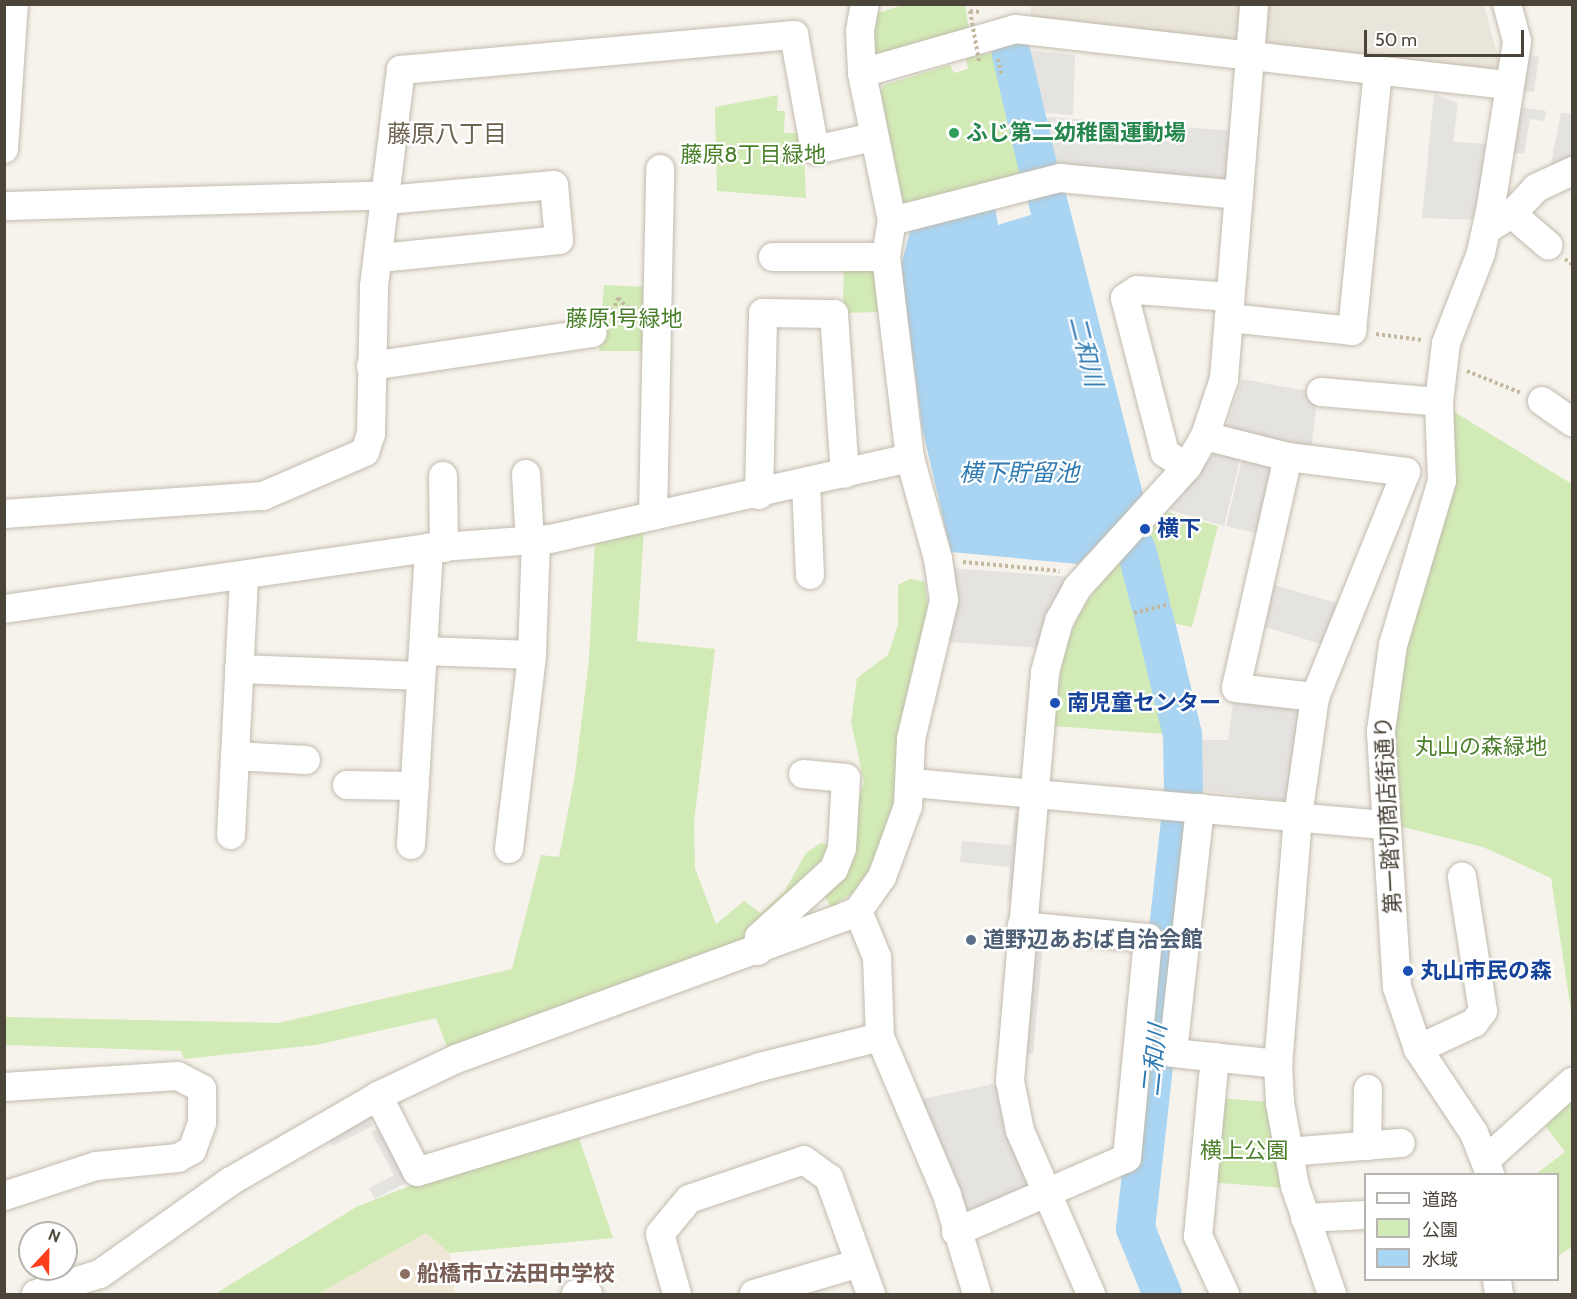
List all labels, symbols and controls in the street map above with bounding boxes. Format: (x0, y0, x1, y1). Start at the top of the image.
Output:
scale bar (1367, 18, 1528, 56)
text: 50 m (1375, 29, 1417, 51)
district label: 藤原八丁目 (387, 120, 507, 148)
place label: ふじ第二幼稚園運動場 (966, 120, 1186, 146)
marker: ふじ第二幼稚園運動場 (947, 126, 961, 140)
park label: 藤原8丁目緑地 (680, 142, 826, 168)
park label: 藤原1号緑地 (565, 306, 683, 332)
water label: 二和川 (1063, 313, 1109, 389)
water label: 横下貯留池 (959, 459, 1079, 487)
place label: 横下 (1157, 516, 1201, 542)
marker: 横下 (1138, 522, 1152, 536)
place label: 南児童センター (1067, 690, 1221, 716)
marker: 南児童センター (1048, 696, 1062, 710)
street label: 第一踏切商店街通り (1370, 715, 1406, 915)
park label: 丸山の森緑地 (1415, 734, 1547, 760)
place label: 道野辺あおば自治会館 (983, 927, 1203, 953)
marker: 道野辺あおば自治会館 (964, 933, 978, 947)
place label: 丸山市民の森 (1420, 958, 1552, 984)
marker: 丸山市民の森 (1401, 964, 1415, 978)
water label: 二和川 (1136, 1023, 1172, 1097)
park label: 横上公園 (1200, 1138, 1288, 1164)
legend (1364, 1173, 1559, 1281)
text: 道路 (1422, 1189, 1458, 1211)
text: 公園 (1422, 1219, 1458, 1241)
north arrow (18, 1221, 78, 1281)
text: N (45, 1225, 63, 1247)
text: 水域 (1422, 1249, 1458, 1271)
place label: 船橋市立法田中学校 (417, 1261, 615, 1287)
marker: 船橋市立法田中学校 (398, 1267, 412, 1281)

